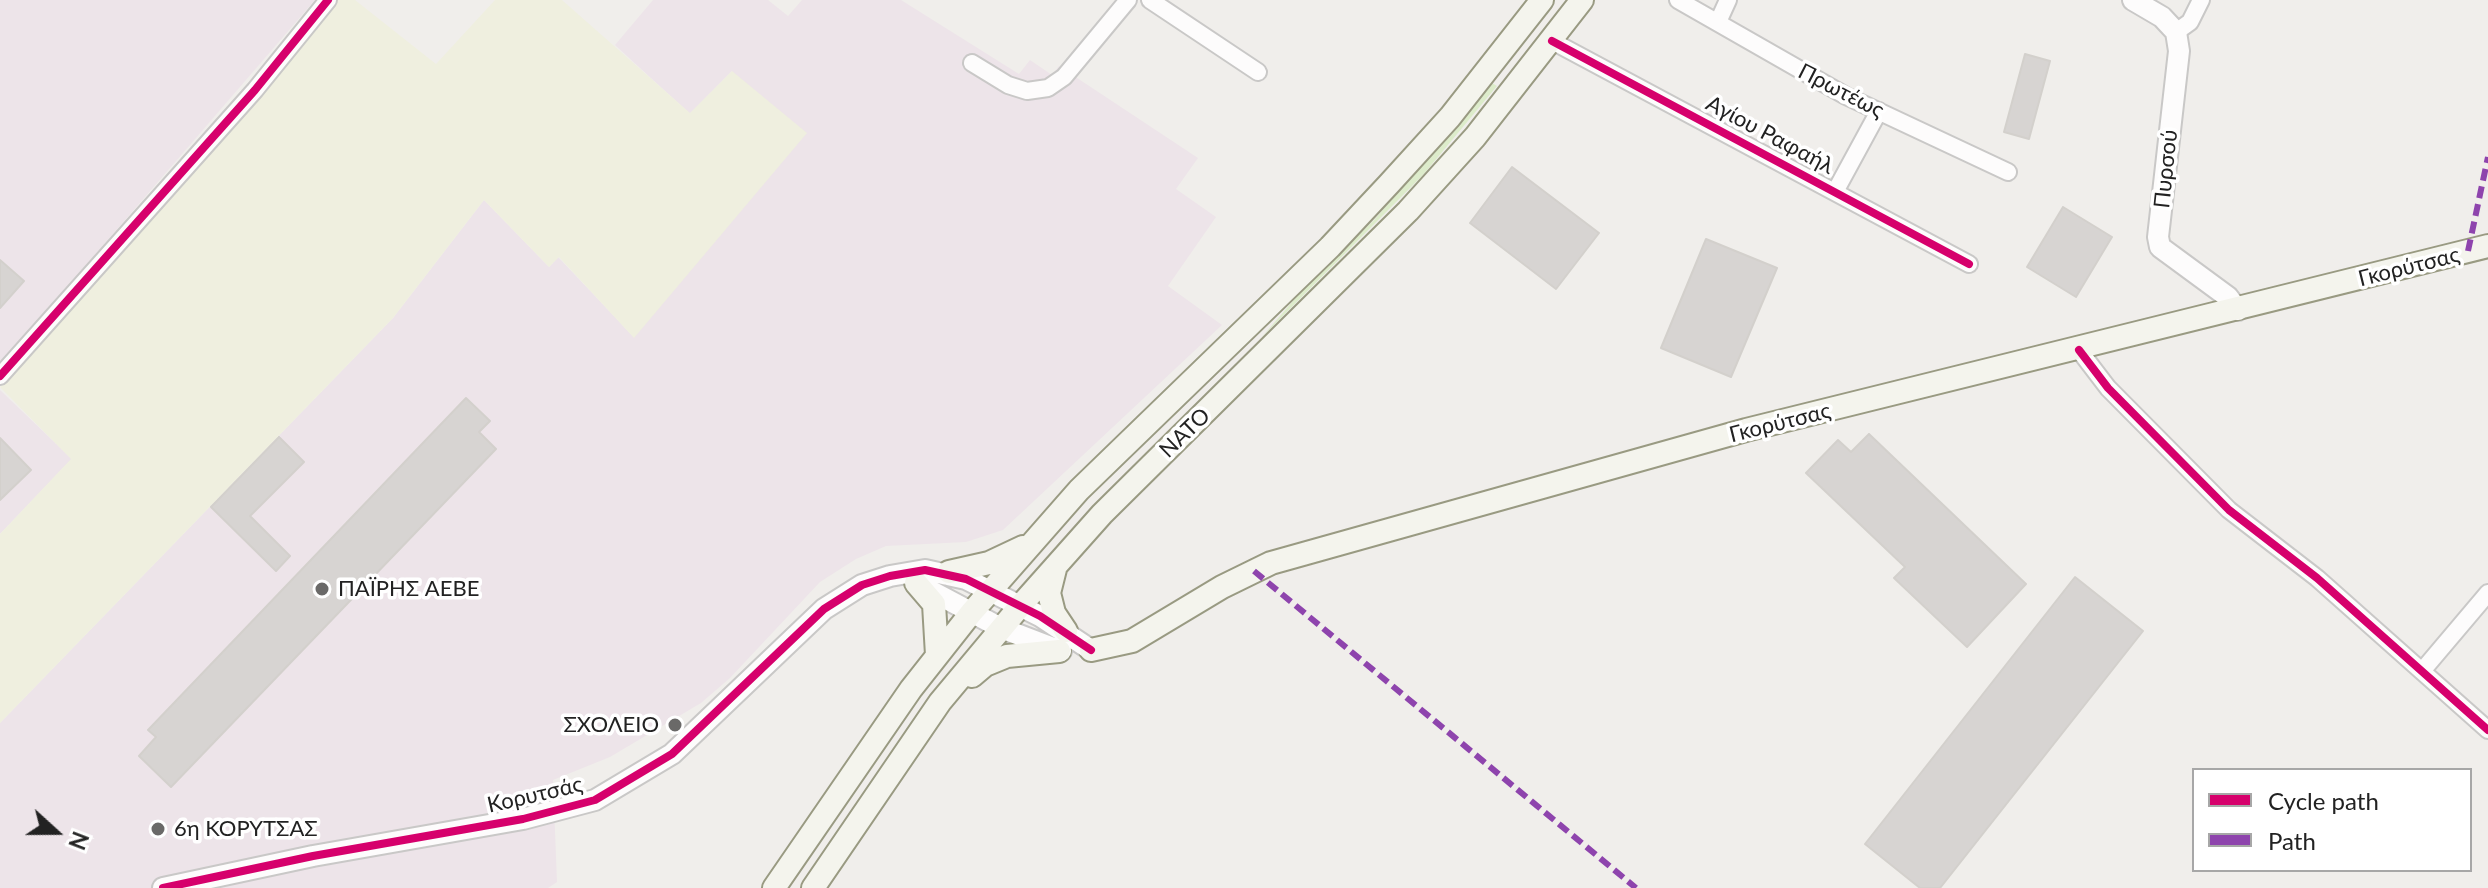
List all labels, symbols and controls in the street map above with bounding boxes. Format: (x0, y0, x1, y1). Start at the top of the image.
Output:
street label: Πρωτέως (1794, 58, 1888, 124)
street label: Αγίου Ραφαήλ (1701, 90, 1839, 180)
street label: Πυρσού (2149, 128, 2183, 210)
street label: Γκορύτσας (2356, 242, 2462, 292)
street label: Γκορύτσας (1727, 398, 1833, 448)
street label: ΝΑΤΟ (1154, 403, 1216, 463)
place label: ΠΑΪΡΗΣ ΑΕΒΕ (338, 576, 479, 602)
marker: ΠΑΪΡΗΣ ΑΕΒΕ (313, 580, 331, 598)
place label: ΣΧΟΛΕΙΟ (563, 712, 659, 738)
marker: ΣΧΟΛΕΙΟ (666, 716, 684, 734)
legend (2192, 768, 2472, 872)
street label: Κορυτσάς (485, 771, 585, 819)
text: Cycle path (2268, 786, 2379, 815)
north arrow (16, 792, 96, 872)
place label: 6η ΚΟΡΥΤΣΑΣ (174, 816, 318, 842)
marker: 6η ΚΟΡΥΤΣΑΣ (149, 820, 167, 838)
text: Path (2268, 826, 2316, 855)
text: N (63, 828, 95, 854)

